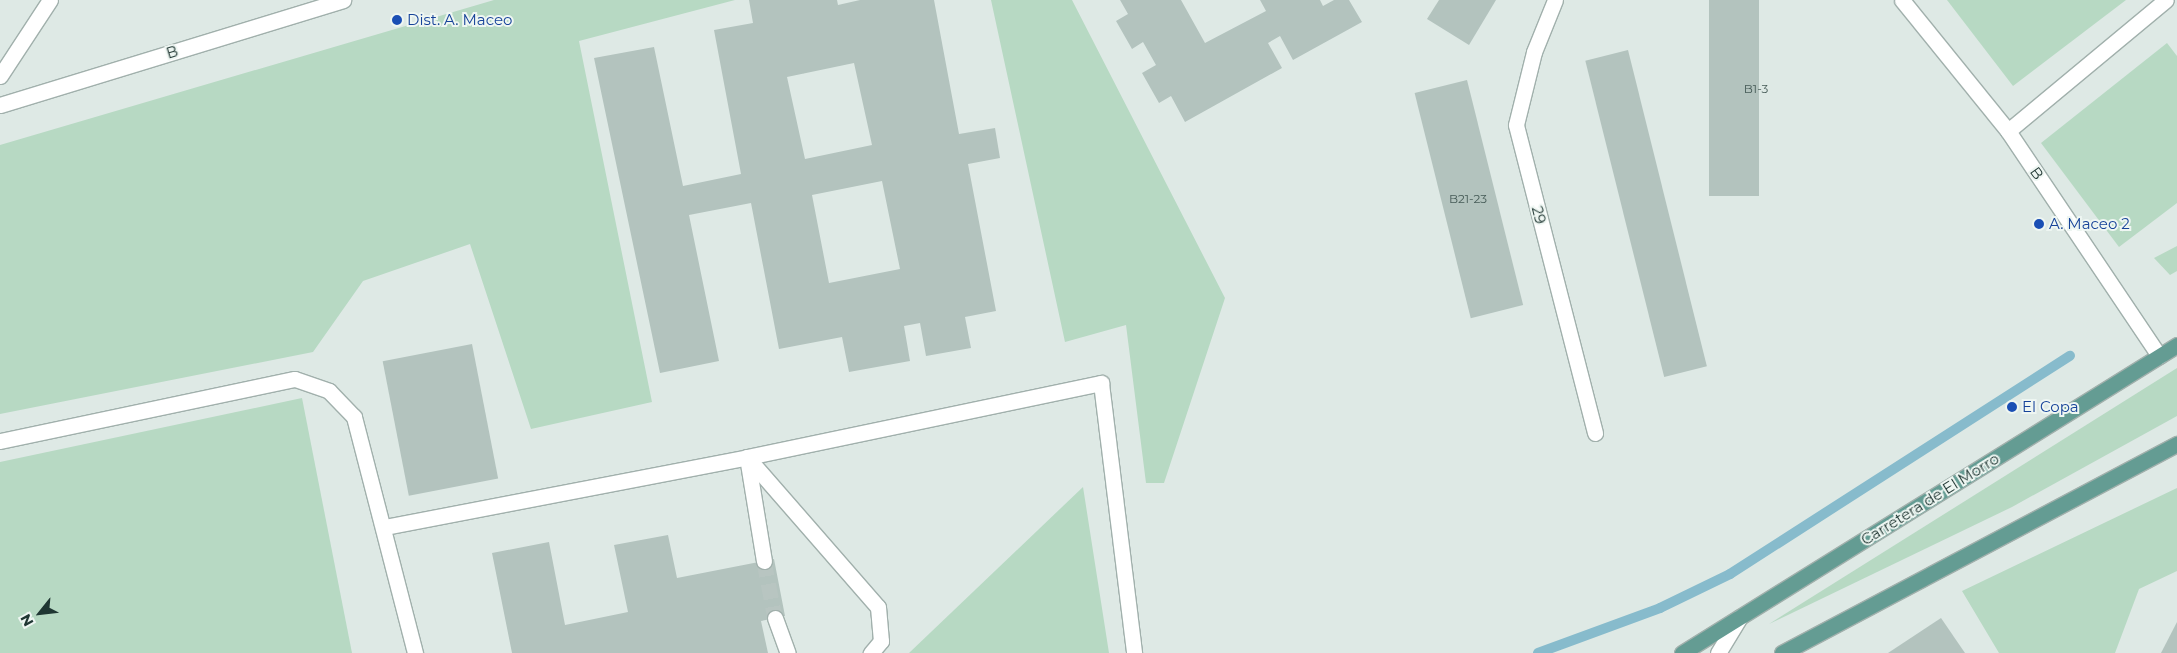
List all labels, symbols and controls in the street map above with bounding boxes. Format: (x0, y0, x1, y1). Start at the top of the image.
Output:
place label: Dist. A. Maceo (407, 11, 512, 29)
marker: Dist. A. Maceo (391, 14, 403, 26)
street label: B (164, 42, 180, 62)
house number: B1-3 (1744, 82, 1768, 96)
street label: B (2026, 163, 2048, 183)
house number: B21-23 (1449, 192, 1487, 206)
street label: 29 (1528, 204, 1550, 226)
place label: A. Maceo 2 (2049, 215, 2130, 233)
marker: A. Maceo 2 (2033, 218, 2045, 230)
place label: El Copa (2022, 398, 2079, 416)
marker: El Copa (2006, 401, 2018, 413)
street label: Carretera de El Morro (1858, 449, 2002, 549)
north arrow (15, 588, 65, 638)
text: N (16, 611, 37, 630)

